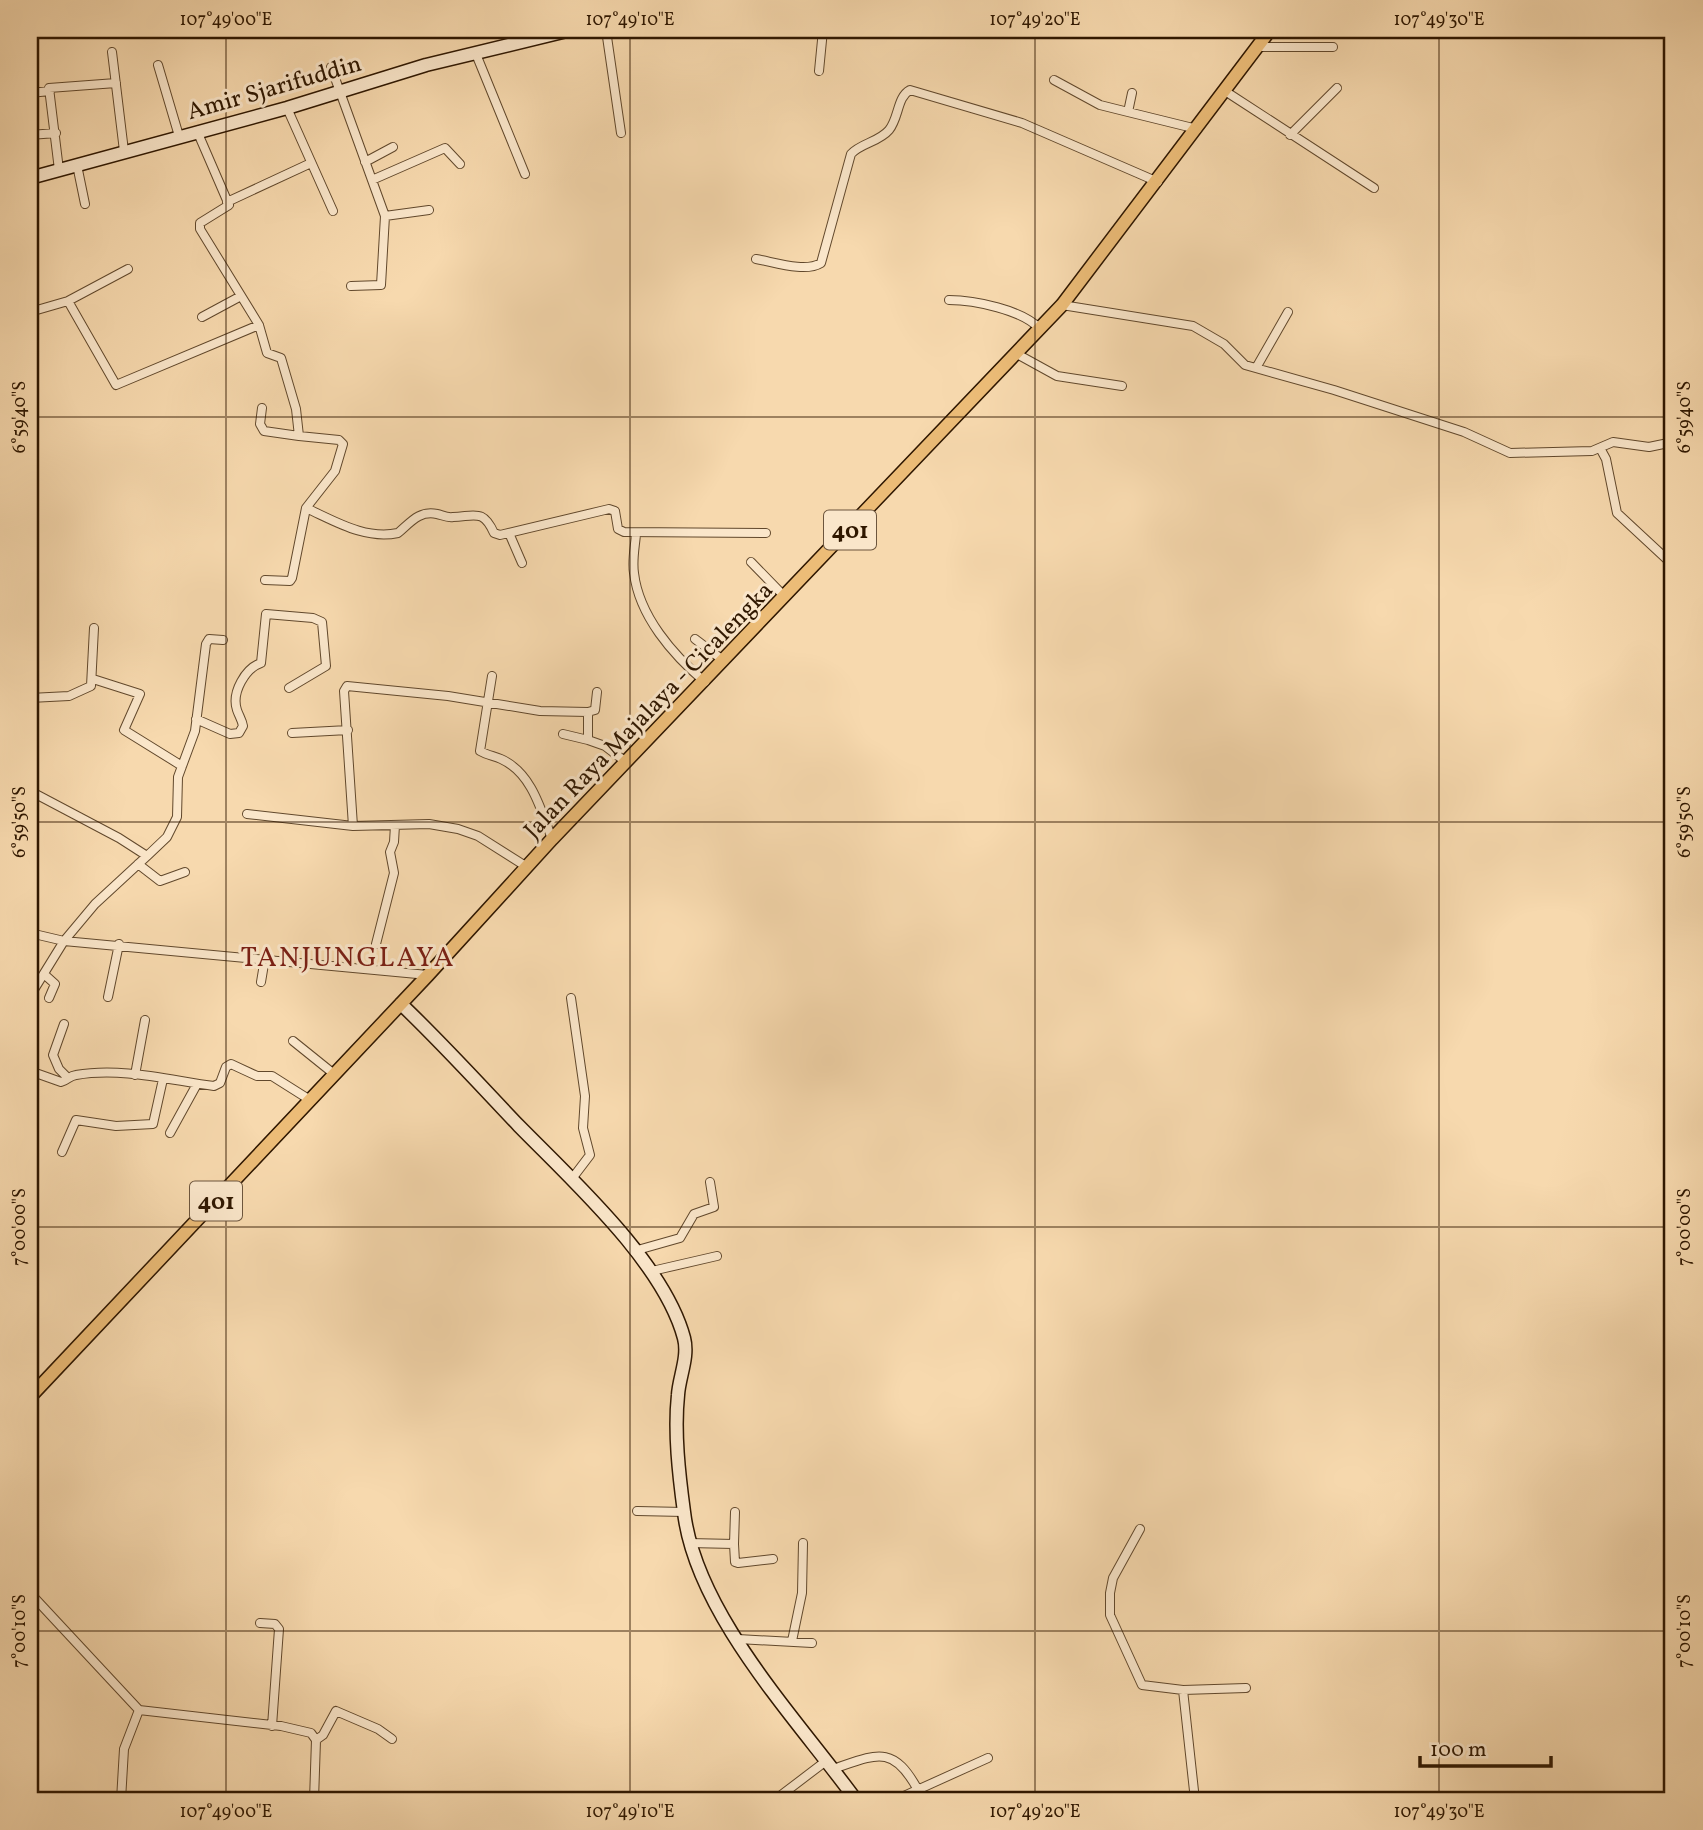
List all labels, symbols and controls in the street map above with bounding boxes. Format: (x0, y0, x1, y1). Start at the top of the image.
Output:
text: 107°49'00"E (180, 8, 273, 33)
text: 107°49'10"E (585, 8, 675, 33)
text: 107°49'20"E (989, 8, 1081, 33)
text: 107°49'30"E (1394, 8, 1485, 33)
street label: Amir Sjarifuddin (183, 48, 366, 130)
text: 6°59'40"S (8, 381, 33, 453)
text: 6°59'40"S (1673, 381, 1698, 453)
road number: 401 (824, 510, 876, 550)
street label: Jalan Raya Majalaya - Cicalengka (517, 575, 782, 848)
text: 6°59'50"S (8, 786, 33, 858)
text: 6°59'50"S (1673, 786, 1698, 858)
district label: TANJUNGLAYA (241, 939, 455, 978)
road number: 401 (190, 1182, 242, 1220)
text: 7°00'00"S (8, 1188, 33, 1266)
text: 7°00'00"S (1673, 1188, 1698, 1266)
text: 7°00'10"S (8, 1594, 33, 1668)
text: 7°00'10"S (1673, 1594, 1698, 1668)
scale bar (1420, 1725, 1551, 1769)
text: 100 m (1430, 1736, 1487, 1765)
text: 107°49'00"E (180, 1800, 273, 1825)
text: 107°49'10"E (585, 1800, 675, 1825)
text: 107°49'20"E (989, 1800, 1081, 1825)
text: 107°49'30"E (1394, 1800, 1485, 1825)

